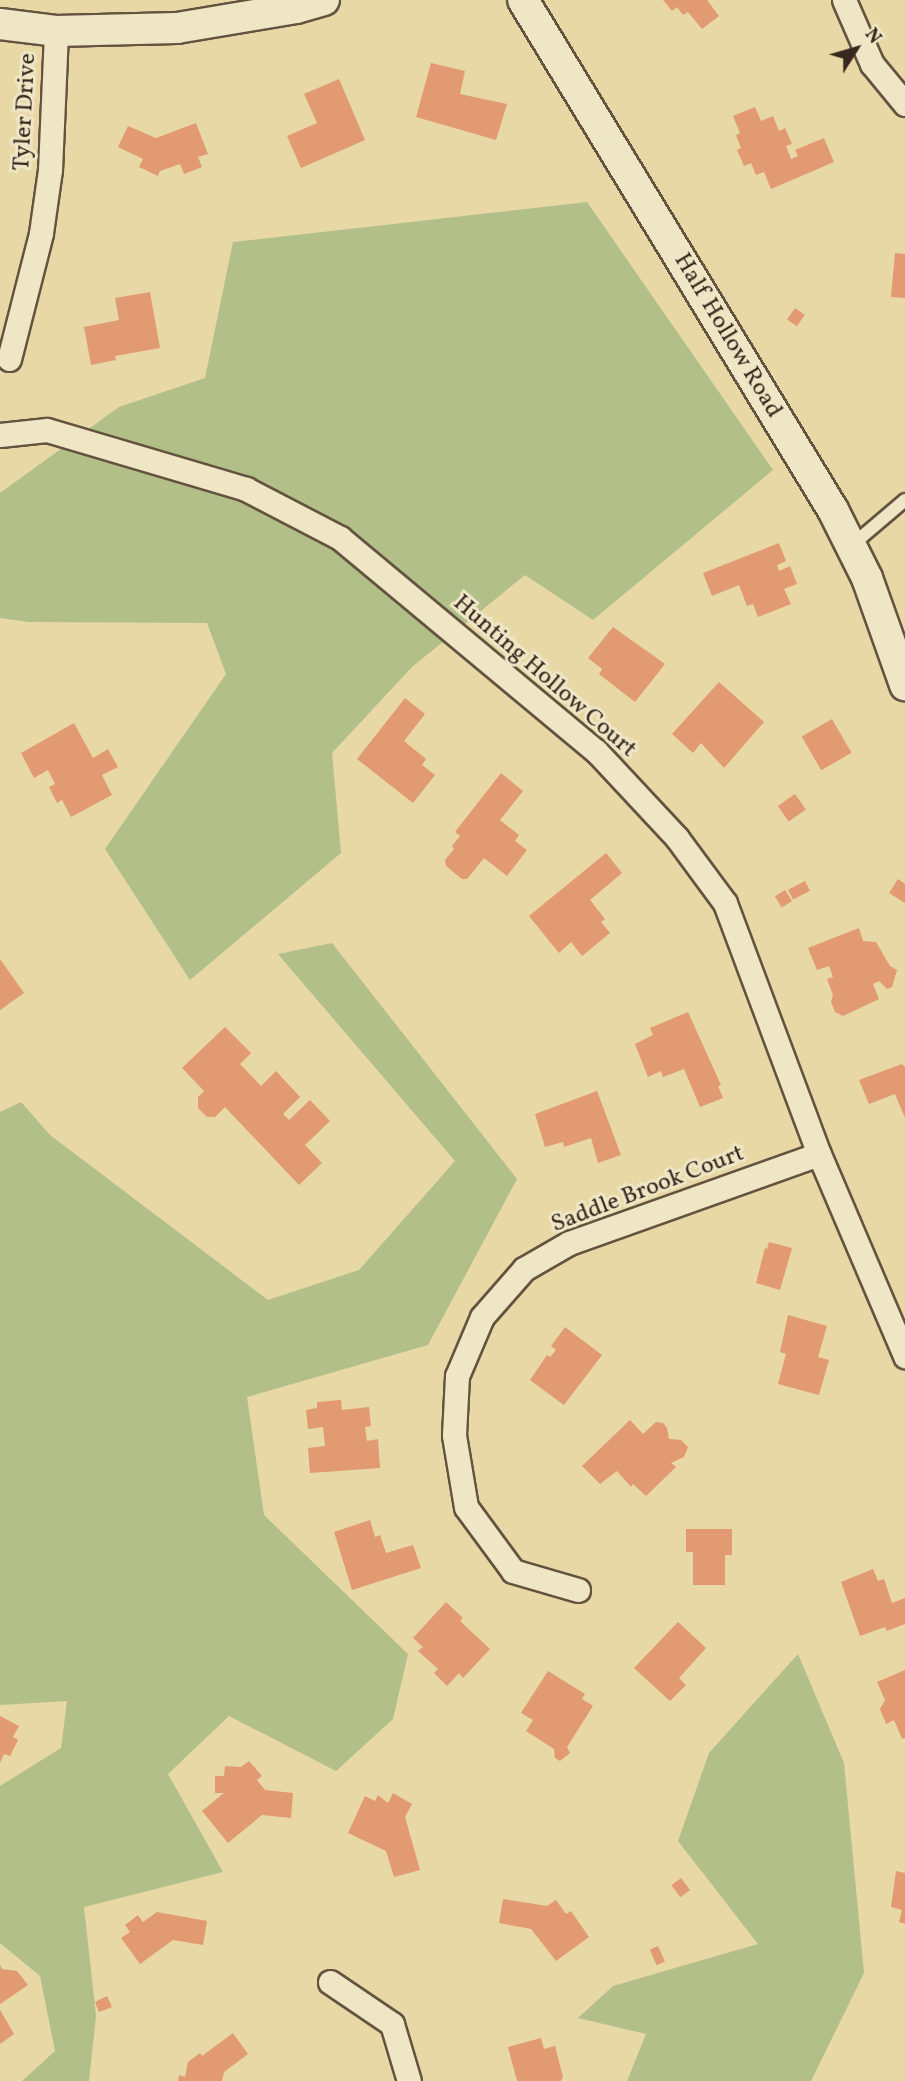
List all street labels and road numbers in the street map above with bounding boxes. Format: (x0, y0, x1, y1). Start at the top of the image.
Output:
street label: Tyler Drive (9, 52, 43, 172)
street label: Half Hollow Road (667, 249, 787, 423)
street label: Hunting Hollow Court (446, 589, 642, 765)
street label: Saddle Brook Court (547, 1140, 749, 1240)

